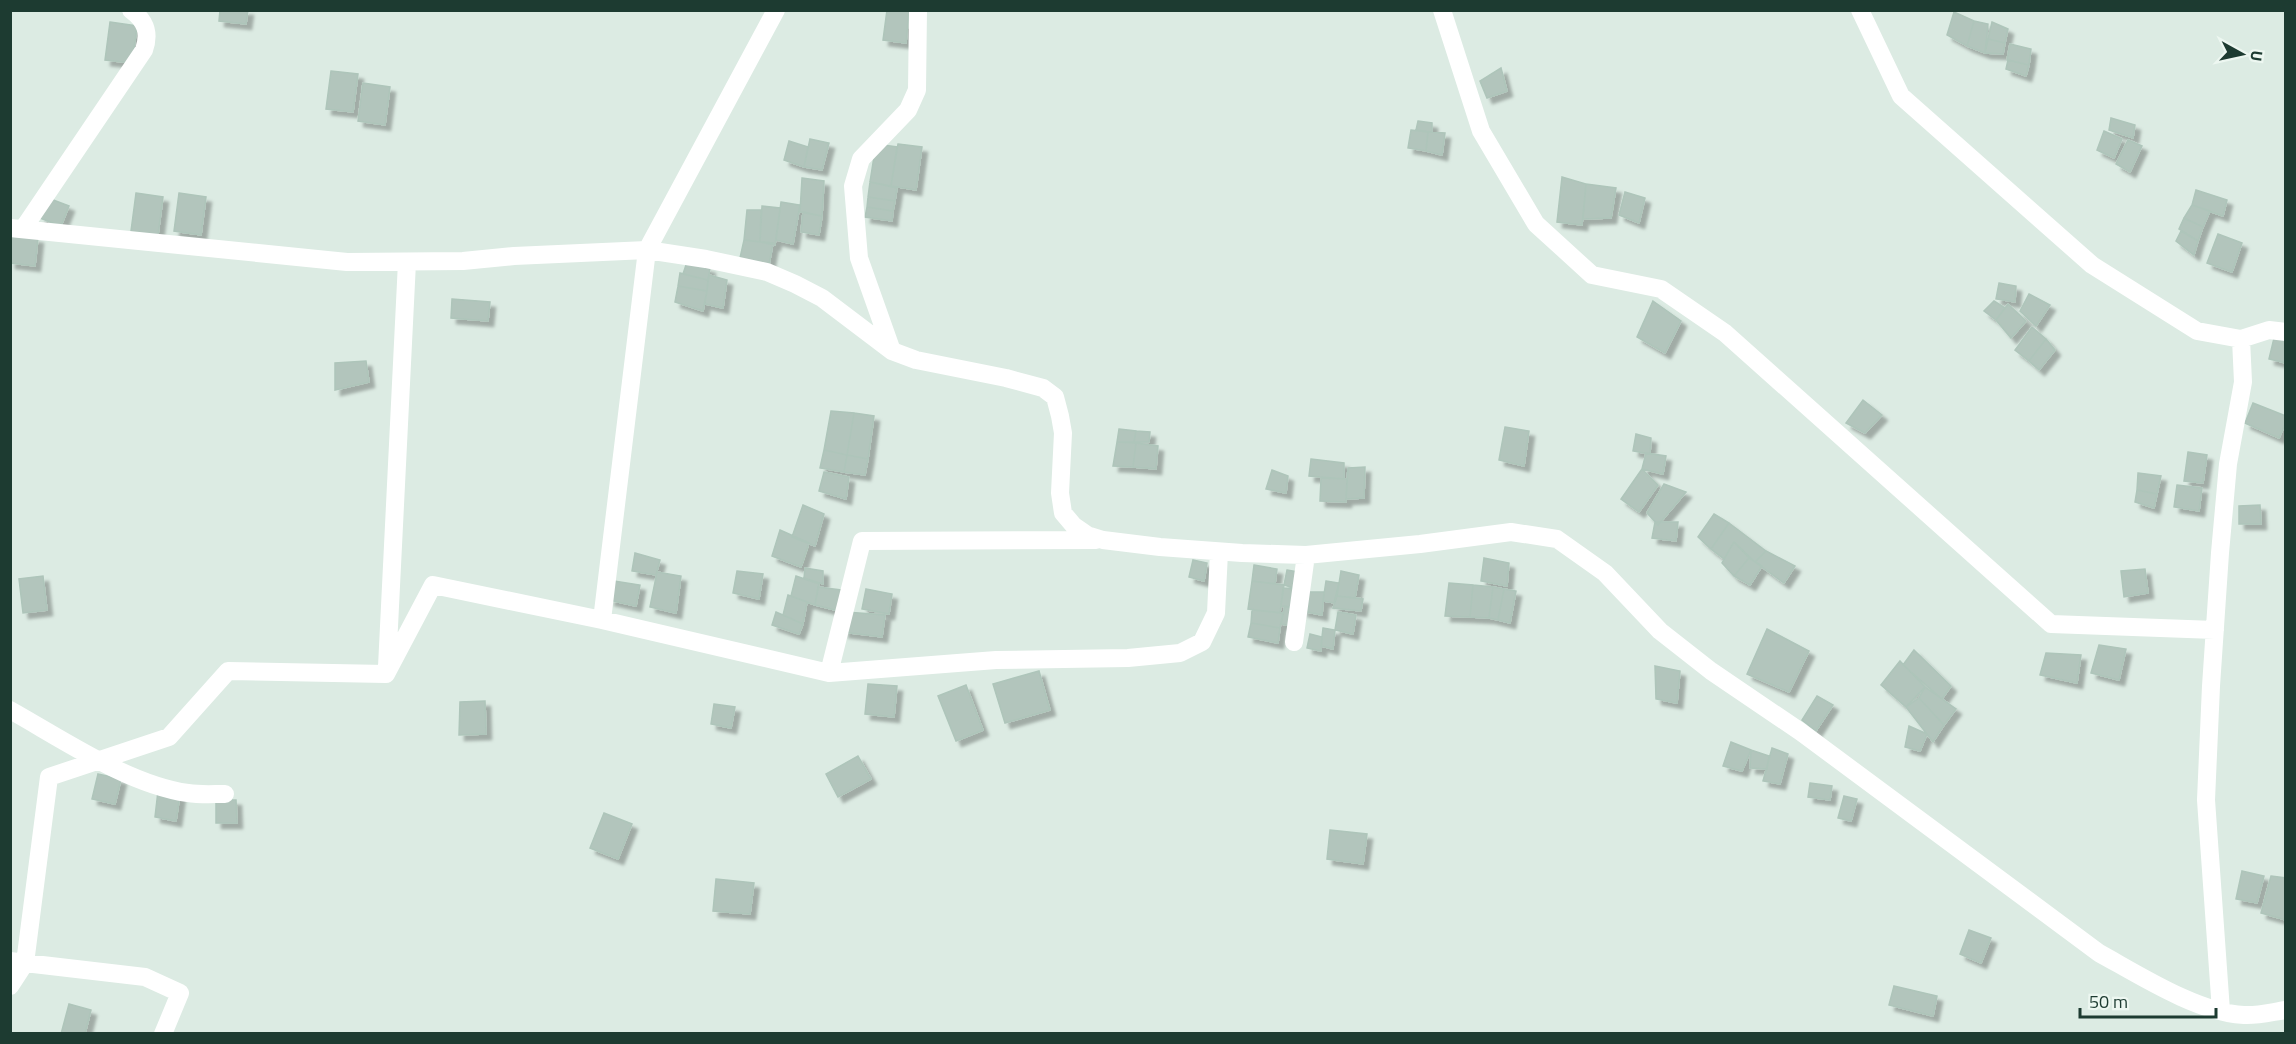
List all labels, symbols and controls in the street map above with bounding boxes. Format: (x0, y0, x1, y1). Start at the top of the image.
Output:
north arrow (2212, 24, 2272, 84)
text: U (2244, 49, 2269, 63)
scale bar (2080, 981, 2216, 1019)
text: 50 m (2089, 988, 2128, 1015)

